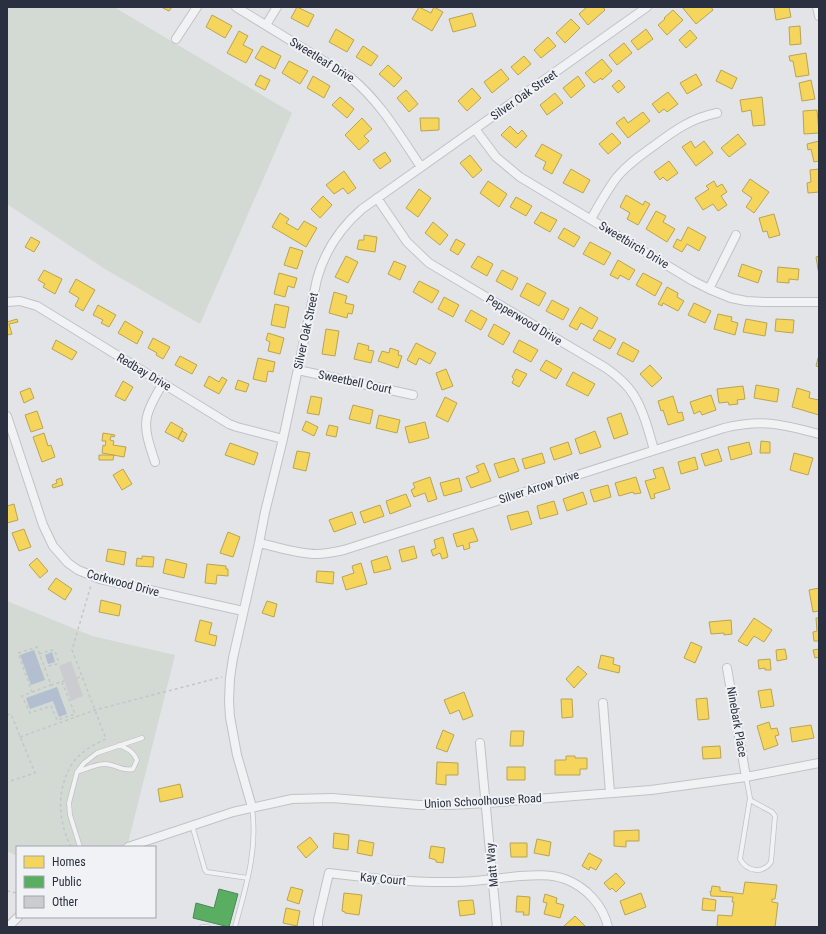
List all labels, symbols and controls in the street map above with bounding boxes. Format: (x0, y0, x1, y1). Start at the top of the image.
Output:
street label: Sweetleaf Drive (287, 35, 357, 86)
street label: Silver Oak Street (488, 67, 560, 123)
street label: Sweetbirch Drive (597, 219, 672, 272)
street label: Silver Oak Street (291, 291, 321, 371)
street label: Pepperwood Drive (484, 292, 565, 348)
street label: Redbay Drive (114, 350, 174, 394)
street label: Sweetbell Court (317, 367, 393, 397)
street label: Silver Arrow Drive (497, 467, 581, 507)
street label: Corkwood Drive (85, 567, 161, 599)
street label: Ninebark Place (724, 686, 750, 759)
street label: Union Schoolhouse Road (424, 791, 542, 811)
street label: Matt Way (483, 842, 501, 888)
legend (16, 846, 156, 918)
text: Homes (52, 855, 86, 869)
street label: Kay Court (359, 870, 407, 888)
text: Public (52, 875, 82, 889)
text: Other (52, 895, 78, 909)

